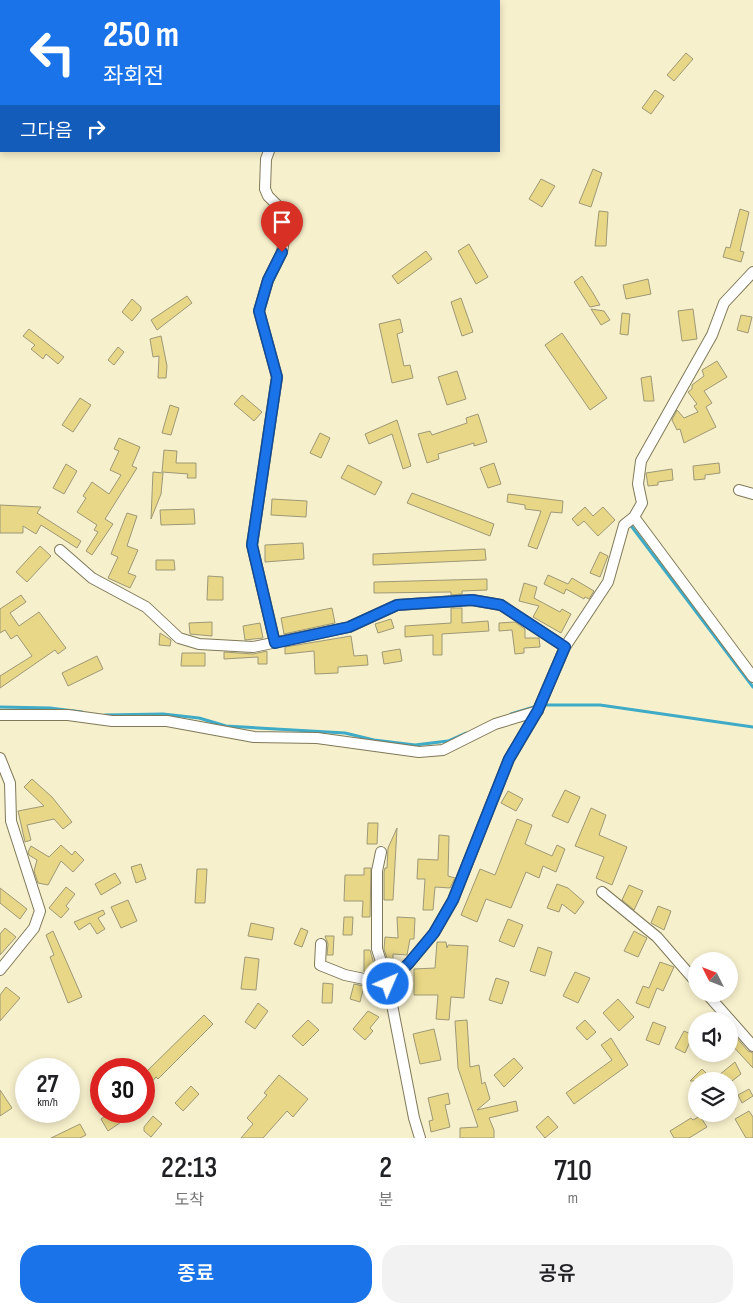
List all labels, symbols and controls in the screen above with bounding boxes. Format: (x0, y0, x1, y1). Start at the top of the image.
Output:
text: 250 m (103, 14, 179, 57)
icon: left (20, 20, 85, 85)
text: 좌회전 (103, 63, 164, 90)
icon: right (82, 115, 110, 143)
text: 그다음 (20, 120, 72, 143)
pin (261, 201, 303, 252)
icon: arrive (268, 208, 296, 236)
north arrow (688, 952, 738, 1002)
map controls (688, 952, 738, 1122)
position arrow (361, 957, 413, 1009)
button: sound (688, 1012, 738, 1062)
speed limit sign: 30 (90, 1058, 155, 1123)
text: 27 (37, 1069, 58, 1100)
button: layers (688, 1072, 738, 1122)
text: km/h (37, 1095, 58, 1110)
text: 22:13 (161, 1150, 217, 1186)
text: 2 (379, 1150, 392, 1186)
text: 710 (554, 1153, 592, 1189)
text: m (568, 1189, 578, 1208)
text: 도착 (174, 1191, 204, 1210)
text: 분 (378, 1191, 393, 1210)
button: 종료 (20, 1245, 372, 1303)
button: 공유 (382, 1245, 733, 1303)

